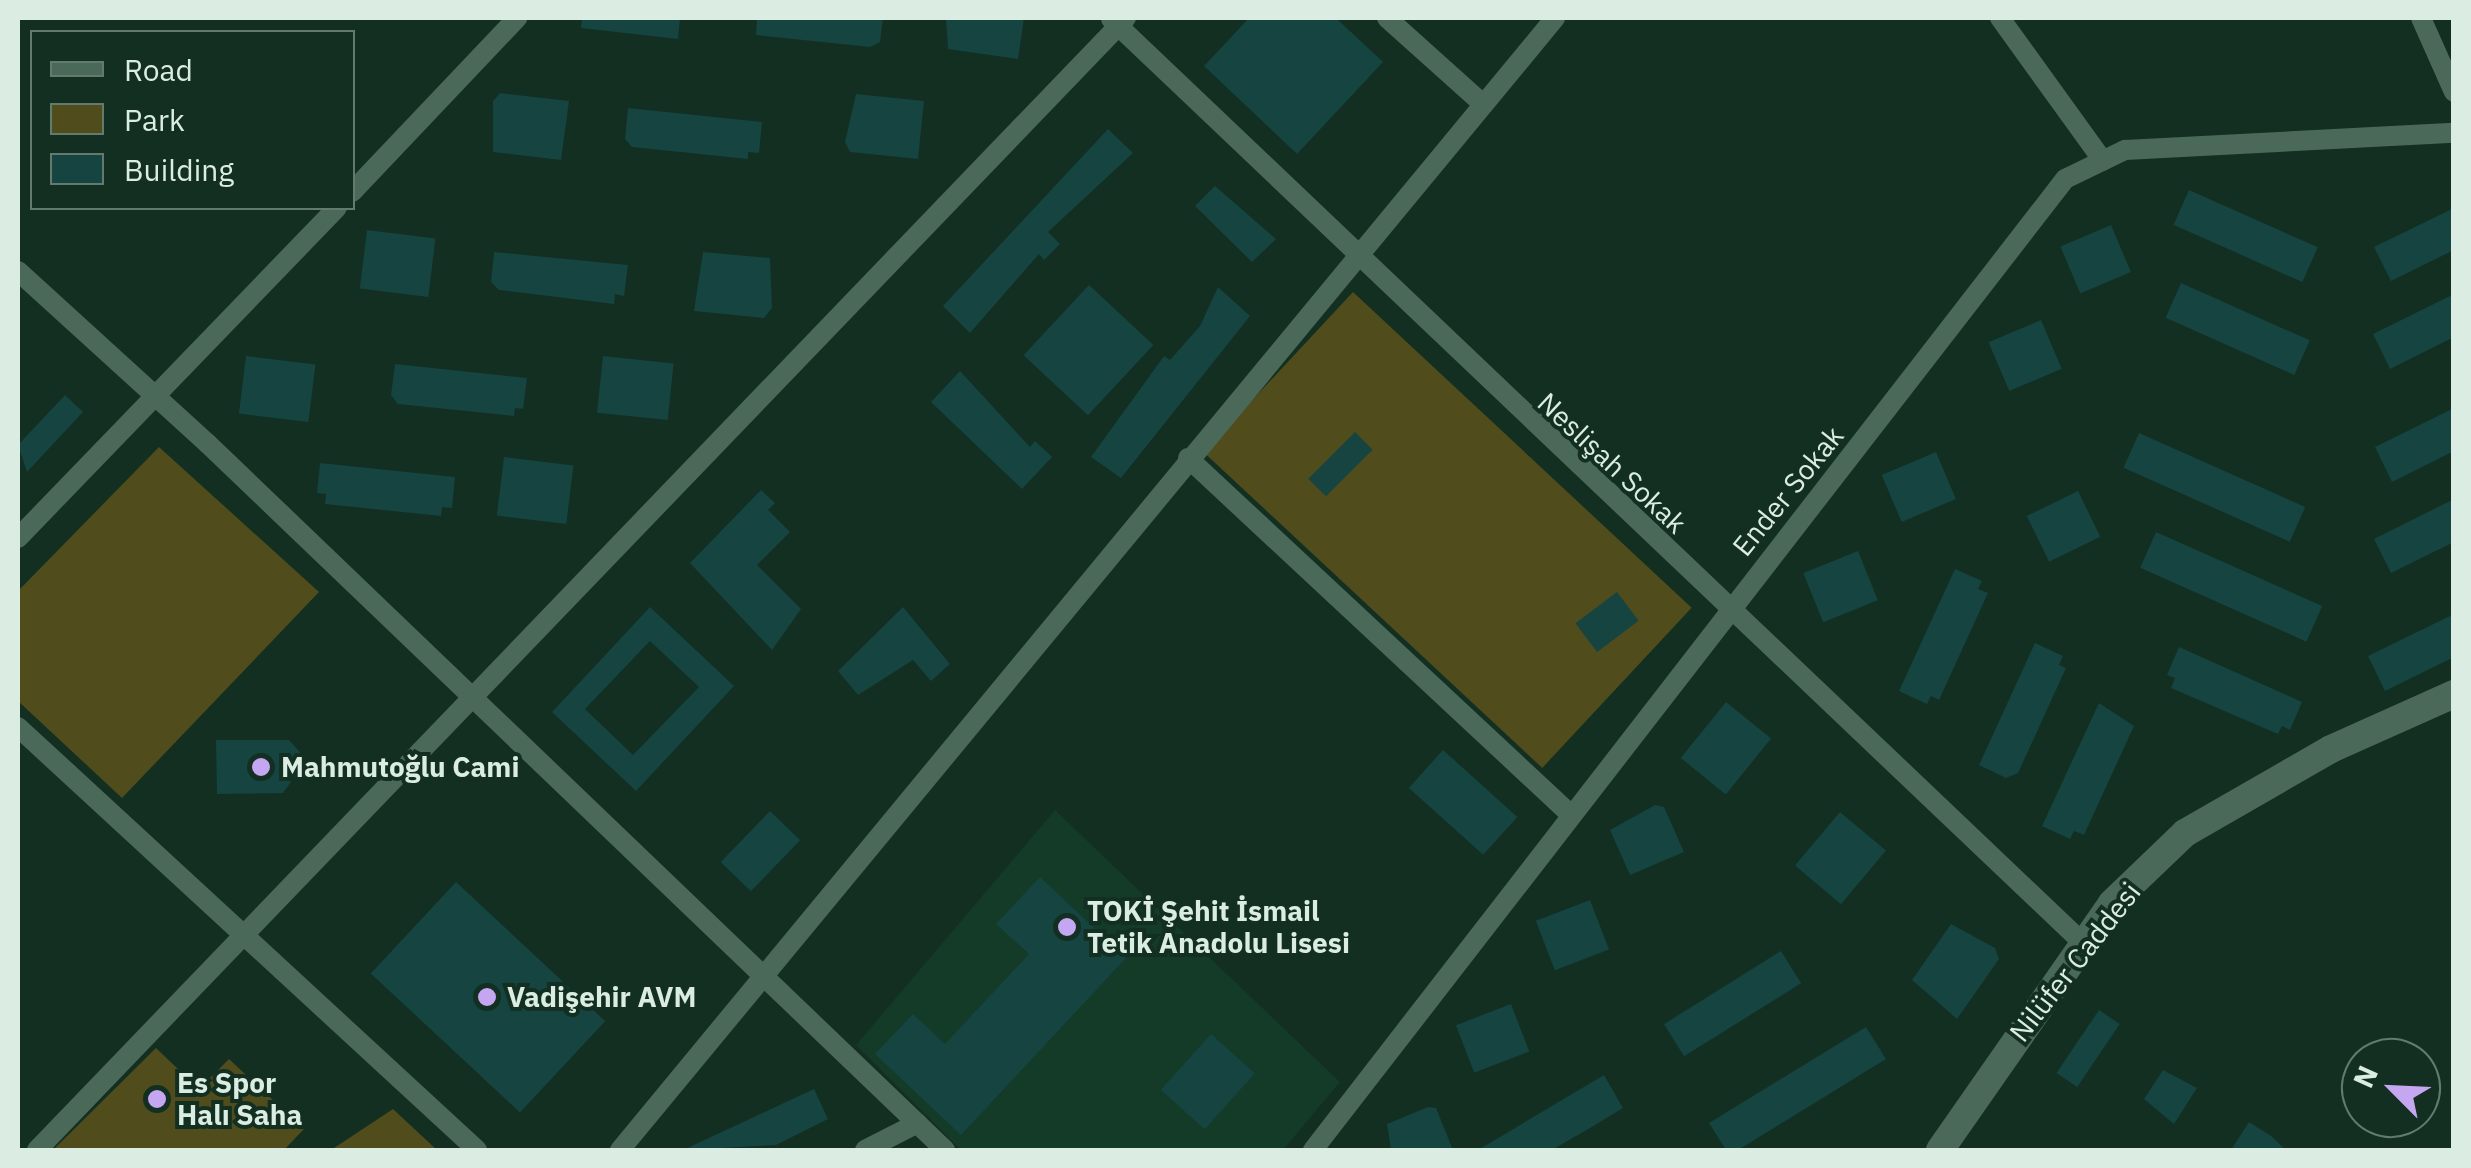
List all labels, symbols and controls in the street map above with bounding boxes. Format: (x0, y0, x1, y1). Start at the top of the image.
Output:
legend (30, 30, 355, 210)
text: Road (124, 50, 193, 89)
text: Park (124, 100, 185, 139)
text: Building (124, 150, 234, 189)
street label: Neslişah Sokak (1531, 386, 1693, 540)
street label: Ender Sokak (1726, 419, 1850, 563)
place label: Mahmutoğlu Cami (281, 750, 519, 784)
marker: Mahmutoğlu Cami (250, 756, 272, 778)
street label: Nilüfer Caddesi (2003, 876, 2147, 1048)
place label: TOKİ Şehit İsmail Tetik Anadolu Lisesi (1087, 894, 1350, 960)
marker: TOKİ Şehit İsmail Tetik Anadolu Lisesi (1056, 916, 1078, 938)
place label: Vadişehir AVM (507, 980, 696, 1014)
marker: Vadişehir AVM (476, 986, 498, 1008)
north arrow (2341, 1038, 2441, 1138)
text: N (2344, 1060, 2386, 1093)
place label: Es Spor Halı Saha (177, 1066, 302, 1132)
marker: Es Spor Halı Saha (146, 1088, 168, 1110)

